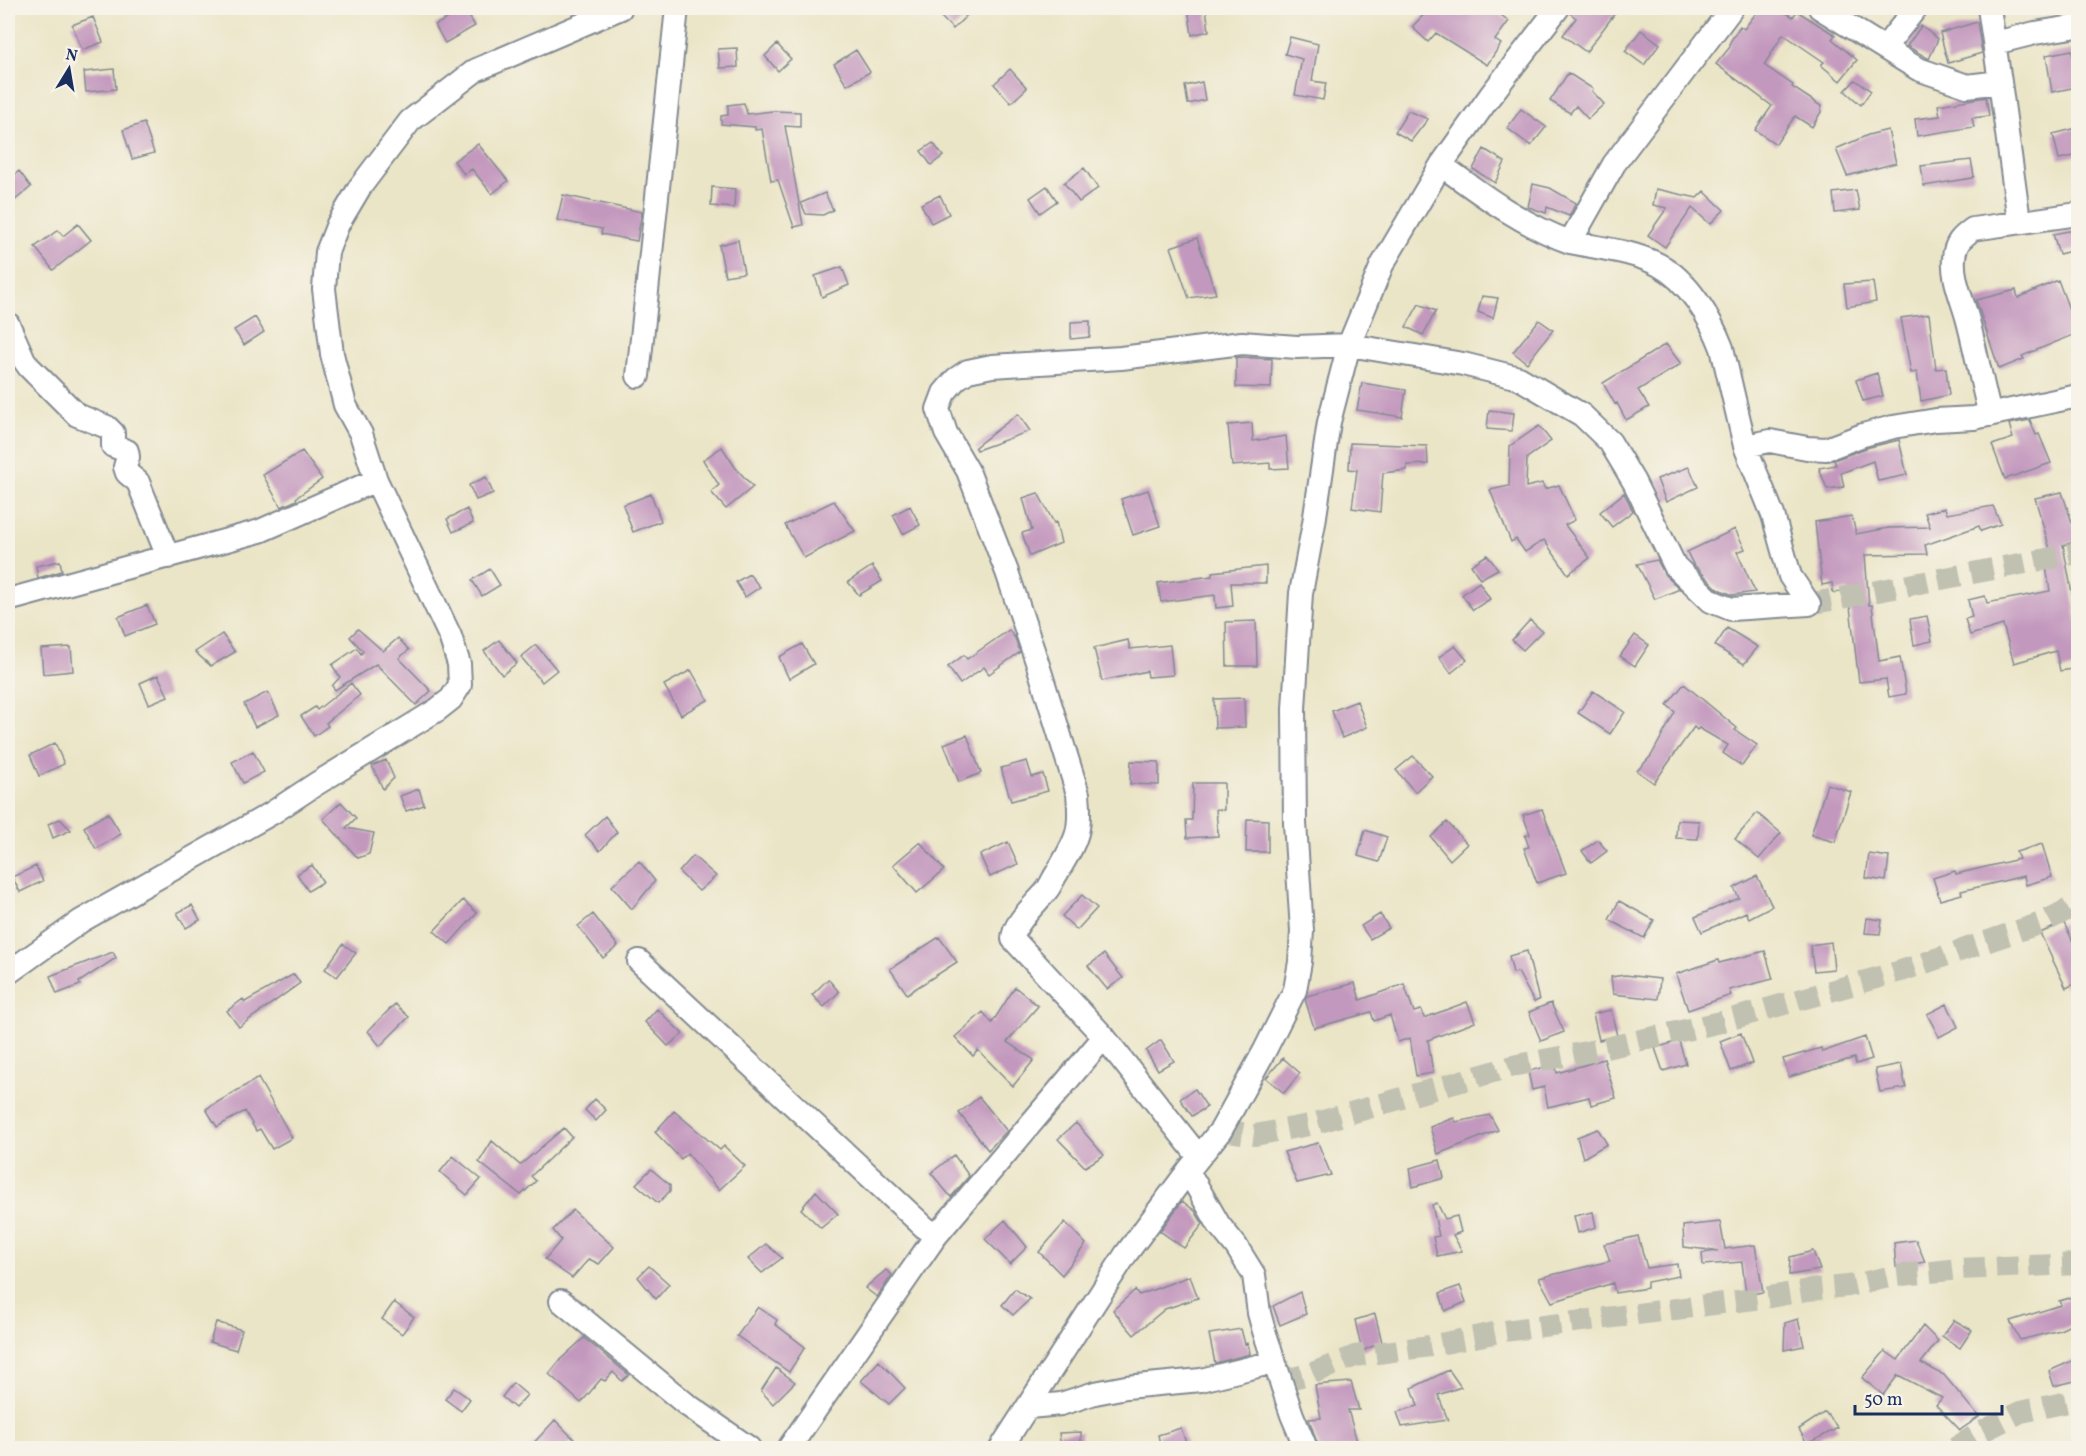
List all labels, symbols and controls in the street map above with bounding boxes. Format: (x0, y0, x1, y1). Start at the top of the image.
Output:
north arrow (39, 39, 99, 99)
text: N (64, 44, 80, 68)
scale bar (1855, 1378, 2002, 1416)
text: 50 m (1864, 1388, 1903, 1413)

